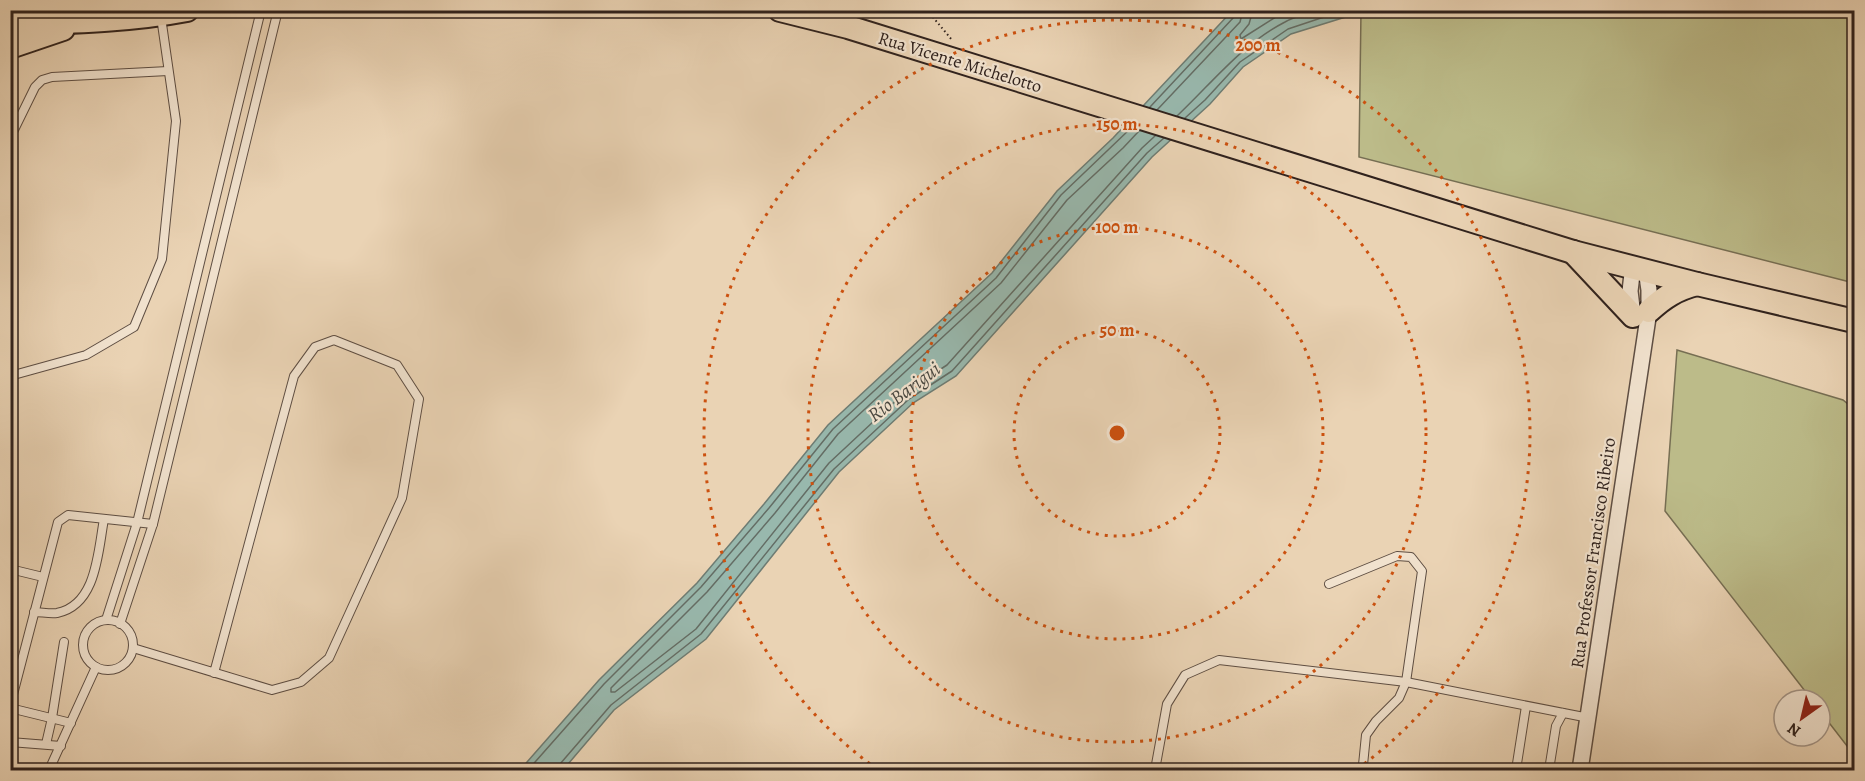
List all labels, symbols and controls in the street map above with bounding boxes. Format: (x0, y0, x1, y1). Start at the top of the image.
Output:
street label: Rua Vicente Michelotto (875, 26, 1045, 98)
text: 200 m (1235, 33, 1281, 57)
text: 150 m (1096, 112, 1138, 136)
text: 100 m (1096, 215, 1138, 239)
text: 50 m (1100, 318, 1134, 342)
water label: Rio Barigui (862, 356, 946, 428)
centre of rings (1107, 423, 1127, 443)
street label: Rua Professor Francisco Ribeiro (1565, 436, 1621, 670)
north arrow (1772, 688, 1832, 748)
text: N (1783, 717, 1805, 742)

